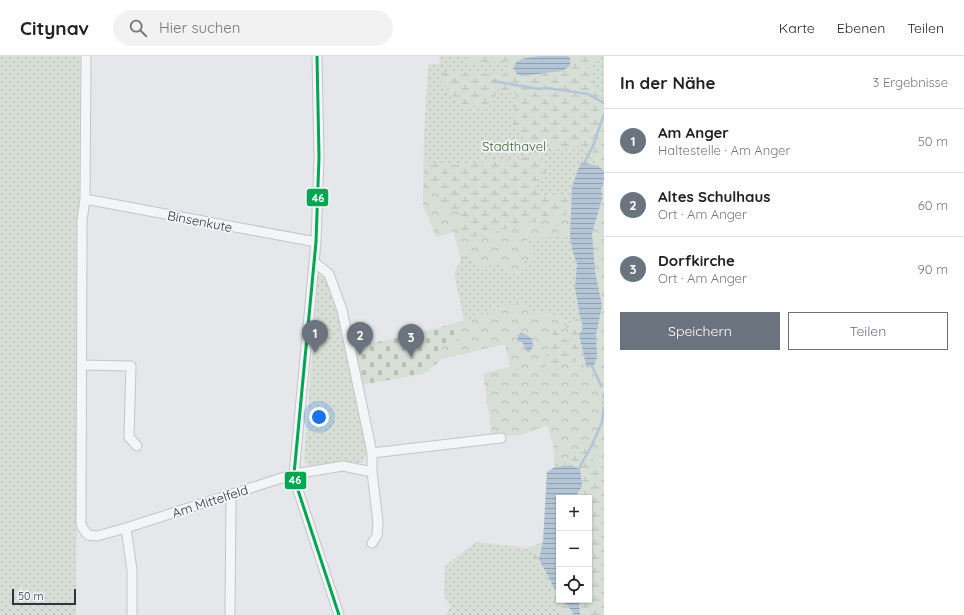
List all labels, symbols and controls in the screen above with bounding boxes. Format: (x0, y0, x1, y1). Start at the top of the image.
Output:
search box (113, 10, 393, 46)
text: Citynav (20, 16, 89, 40)
icon: search (127, 17, 149, 39)
text: Hier suchen (159, 18, 240, 37)
text: Karte (779, 19, 815, 37)
text: Ebenen (837, 19, 885, 37)
text: Teilen (907, 19, 944, 37)
text: In der Nähe (620, 72, 716, 93)
text: 3 Ergebnisse (873, 74, 948, 90)
text: Am Anger (658, 123, 729, 142)
text: 1 (630, 133, 636, 149)
text: 50 m (918, 133, 948, 149)
park label: Stadthavel (482, 138, 546, 154)
text: Haltestelle · Am Anger (658, 142, 790, 158)
text: Altes Schulhaus (658, 187, 770, 206)
line badge: 46 (306, 188, 329, 207)
text: 46 (312, 191, 324, 205)
text: 2 (629, 197, 637, 213)
text: 60 m (918, 197, 948, 213)
text: Ort · Am Anger (658, 206, 747, 222)
street label: Binsenkute (166, 207, 234, 235)
text: Dorfkirche (658, 251, 735, 270)
text: 3 (630, 261, 636, 277)
text: 90 m (918, 261, 948, 277)
text: Ort · Am Anger (658, 270, 747, 286)
button: Speichern (620, 312, 780, 350)
button: Teilen (788, 312, 948, 350)
pin: 1 (302, 320, 328, 353)
pin: 2 (347, 322, 373, 355)
pin: 3 (398, 324, 424, 357)
your location (309, 407, 329, 427)
line badge: 46 (284, 471, 307, 490)
text: 46 (289, 473, 301, 487)
street label: Am Mittelfeld (170, 481, 250, 521)
map controls (556, 495, 592, 603)
button: + (556, 495, 592, 531)
button: − (556, 531, 592, 567)
button: locate (556, 567, 592, 603)
scale bar (12, 587, 76, 606)
text: 50 m (18, 589, 44, 603)

